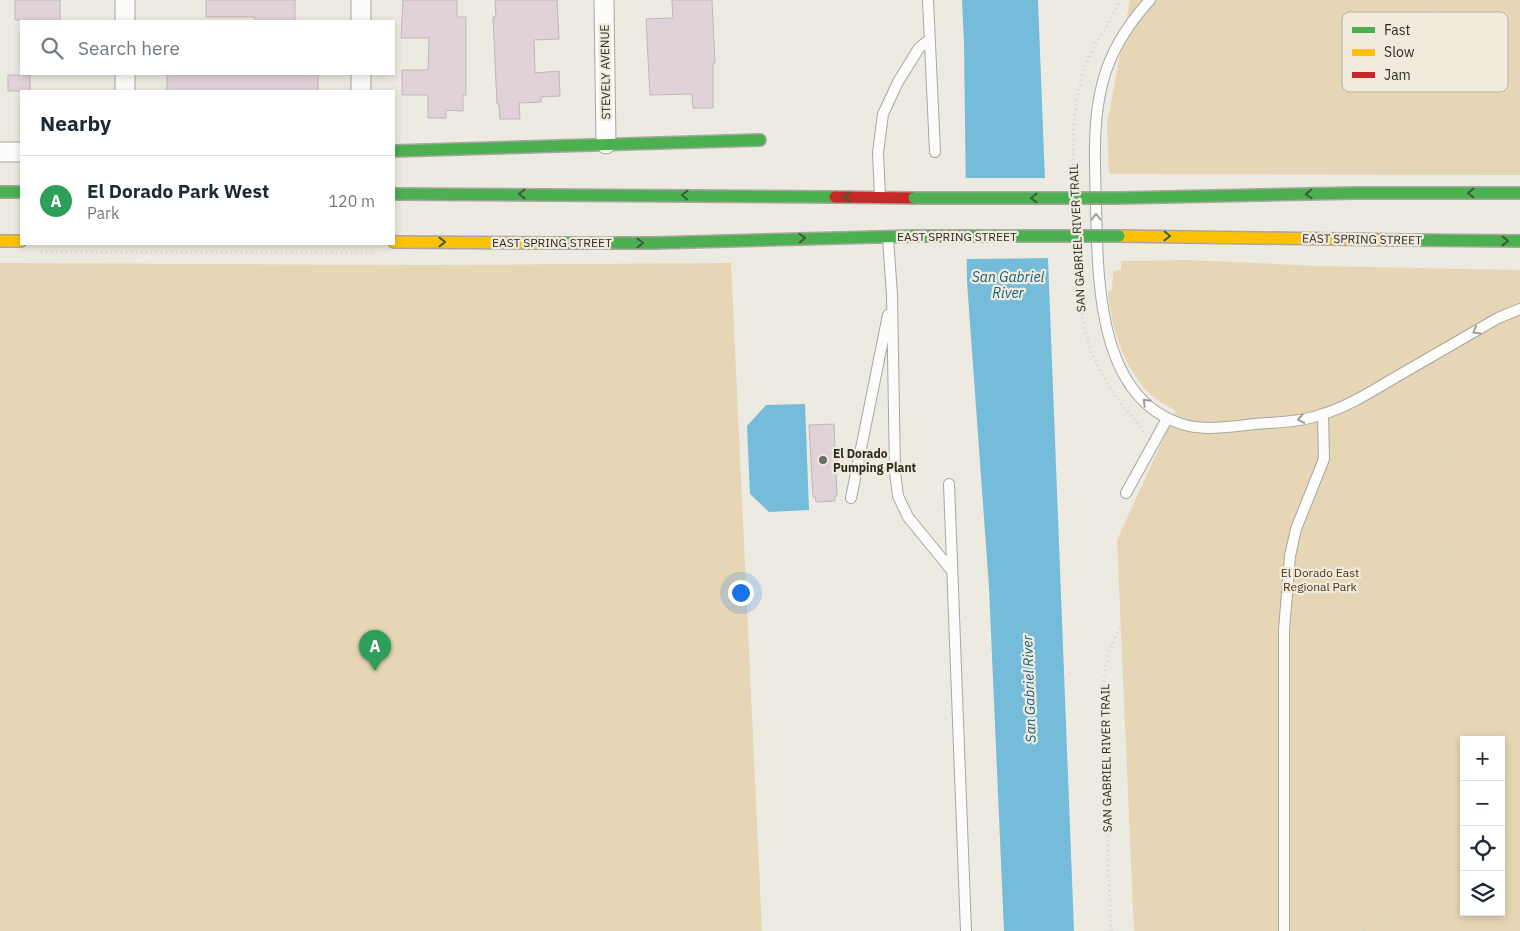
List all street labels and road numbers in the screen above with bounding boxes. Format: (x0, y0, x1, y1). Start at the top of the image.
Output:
street label: STEVELY AVENUE (597, 24, 613, 120)
street label: SAN GABRIEL RIVER TRAIL (1066, 163, 1088, 313)
street label: EAST SPRING STREET (897, 229, 1017, 244)
street label: EAST SPRING STREET (1302, 230, 1422, 248)
street label: EAST SPRING STREET (492, 235, 612, 250)
street label: SAN GABRIEL RIVER TRAIL (1097, 684, 1115, 832)

